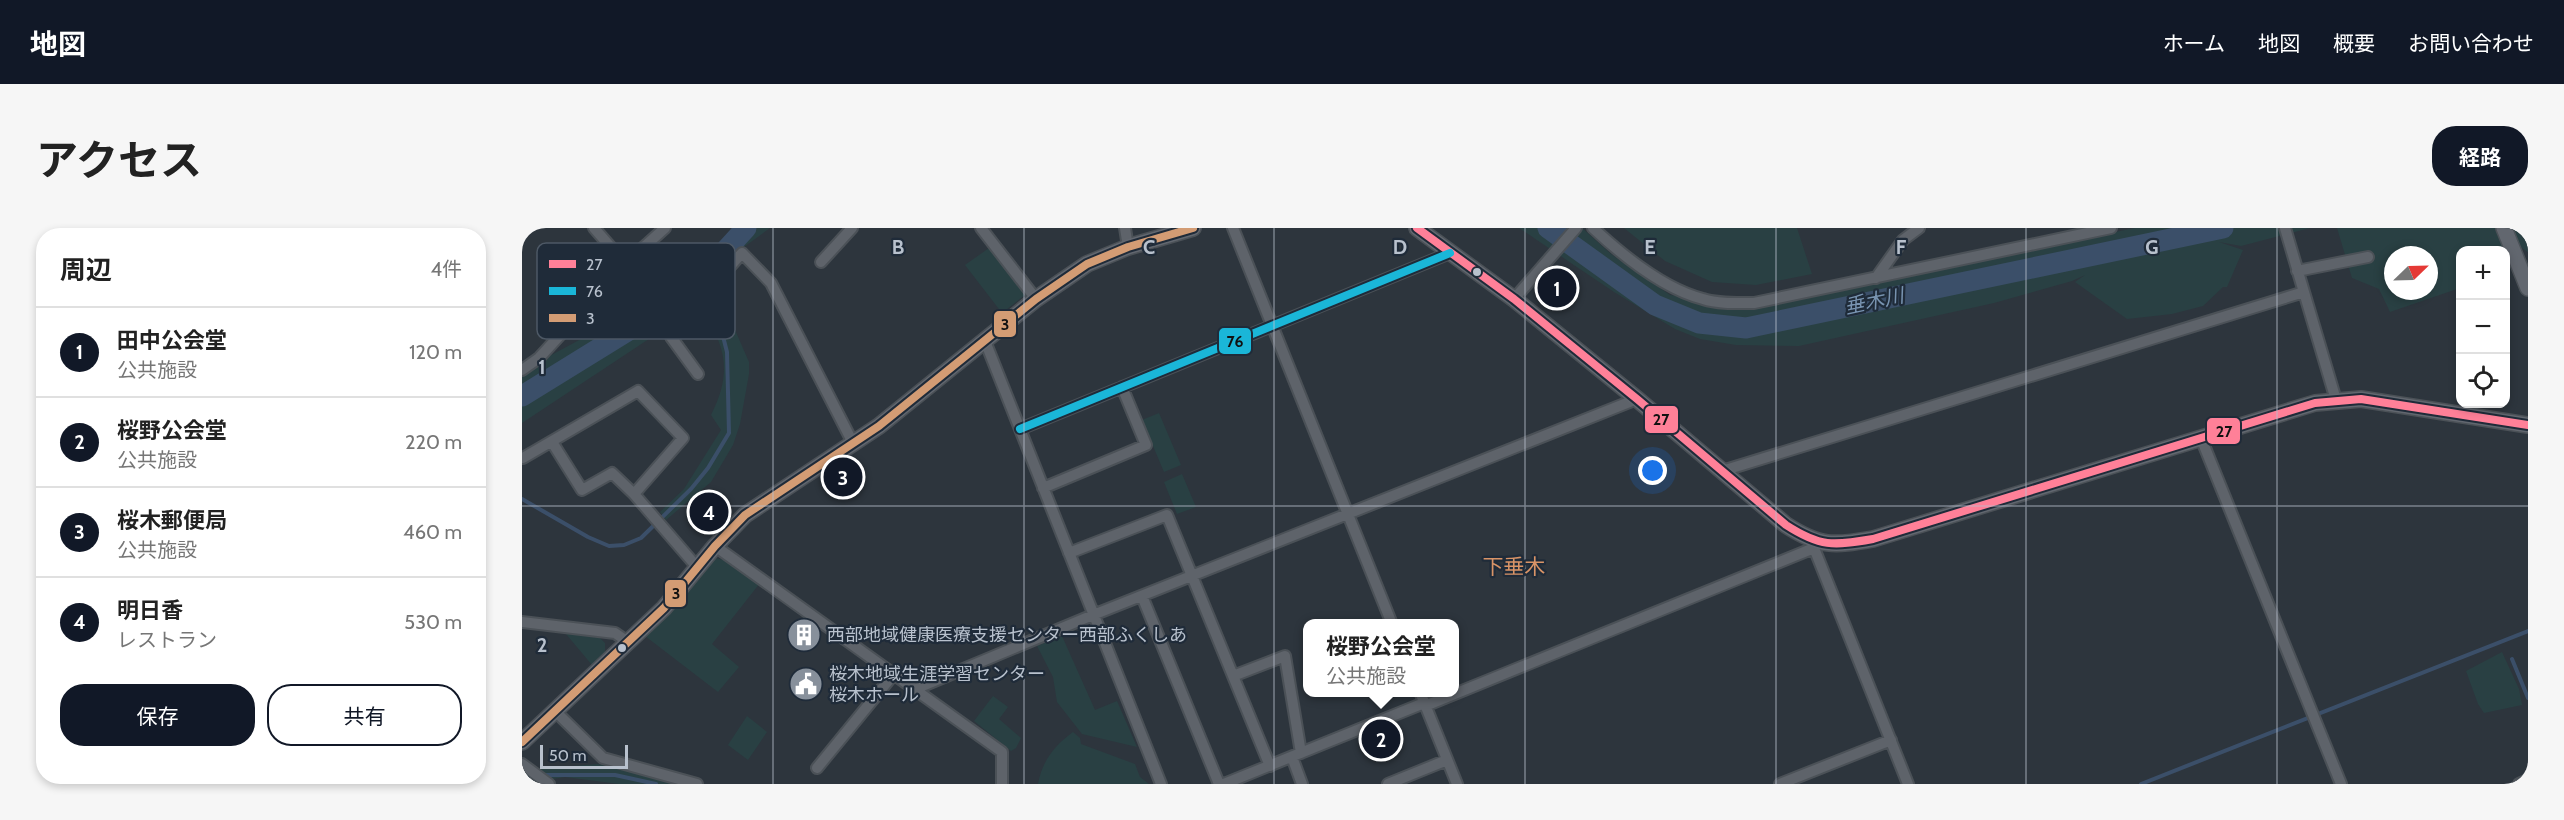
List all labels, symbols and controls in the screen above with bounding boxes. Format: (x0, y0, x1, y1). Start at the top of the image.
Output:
text: 地図 (30, 27, 86, 61)
text: ホーム (2163, 31, 2225, 56)
text: 地図 (2258, 31, 2300, 56)
text: 概要 (2333, 31, 2375, 56)
text: お問い合わせ (2408, 31, 2534, 56)
button: 経路 (2432, 126, 2528, 186)
text: アクセス (36, 134, 202, 186)
text: B (892, 235, 904, 259)
text: C (1143, 235, 1155, 259)
text: D (1393, 235, 1407, 259)
text: E (1644, 235, 1656, 259)
text: F (1896, 235, 1907, 259)
text: G (2145, 235, 2159, 259)
legend (537, 243, 735, 339)
north arrow (2384, 246, 2438, 300)
map controls (2456, 246, 2510, 408)
button: + (2456, 246, 2510, 300)
text: 周辺 (60, 254, 112, 286)
text: 27 (586, 255, 602, 274)
text: 4件 (430, 257, 462, 281)
unlabelled marker (1471, 266, 1483, 278)
pin: 1 (1538, 266, 1576, 310)
text: 76 (586, 282, 603, 301)
water label: 垂木川 (1842, 283, 1908, 319)
button: − (2456, 300, 2510, 354)
text: 3 (586, 309, 595, 328)
line badge: 3 (993, 310, 1017, 338)
text: 3 (1001, 315, 1009, 334)
text: 田中公会堂 (117, 327, 227, 354)
line badge: 76 (1218, 327, 1252, 355)
text: 76 (1227, 332, 1243, 351)
text: 1 (76, 340, 83, 364)
text: 120 m (409, 340, 462, 364)
button: locate (2456, 354, 2510, 408)
text: 1 (538, 355, 546, 379)
text: 公共施設 (117, 358, 197, 382)
line badge: 27 (1644, 405, 1679, 434)
text: 27 (1653, 410, 1670, 429)
text: 桜野公会堂 (117, 417, 227, 444)
line badge: 27 (2206, 417, 2241, 445)
text: 27 (2216, 422, 2233, 441)
text: 2 (74, 430, 85, 454)
text: 220 m (405, 430, 462, 454)
text: 公共施設 (117, 448, 197, 472)
pin: 3 (824, 454, 862, 500)
your location (1638, 456, 1667, 485)
pin: 4 (690, 490, 729, 534)
text: 桜木郵便局 (117, 507, 227, 534)
text: 3 (74, 520, 85, 544)
text: 460 m (403, 520, 462, 544)
text: 公共施設 (117, 538, 197, 562)
district label: 下垂木 (1483, 554, 1546, 579)
line badge: 3 (664, 579, 687, 608)
text: 3 (672, 584, 680, 603)
text: 明日香 (117, 597, 183, 624)
text: 4 (73, 610, 86, 634)
text: 530 m (404, 610, 462, 634)
building icon: 西部地域健康医療支援センター西部ふくしあ (786, 617, 822, 653)
popup (1303, 619, 1459, 697)
place label: 西部地域健康医療支援センター西部ふくしあ (827, 624, 1187, 646)
text: レストラン (117, 628, 217, 652)
text: 2 (537, 633, 547, 657)
text: 桜野公会堂 (1326, 633, 1436, 660)
unlabelled marker (616, 642, 628, 654)
place label: 桜木地域生涯学習センター 桜木ホール (829, 663, 1045, 706)
text: 公共施設 (1326, 664, 1406, 688)
public building icon: 桜木地域生涯学習センター 桜木ホール (788, 666, 824, 702)
button: 保存 (60, 684, 255, 746)
button: 共有 (267, 684, 462, 746)
pin: 2 (1362, 716, 1400, 762)
scale bar (540, 742, 628, 770)
text: 50 m (549, 746, 586, 765)

